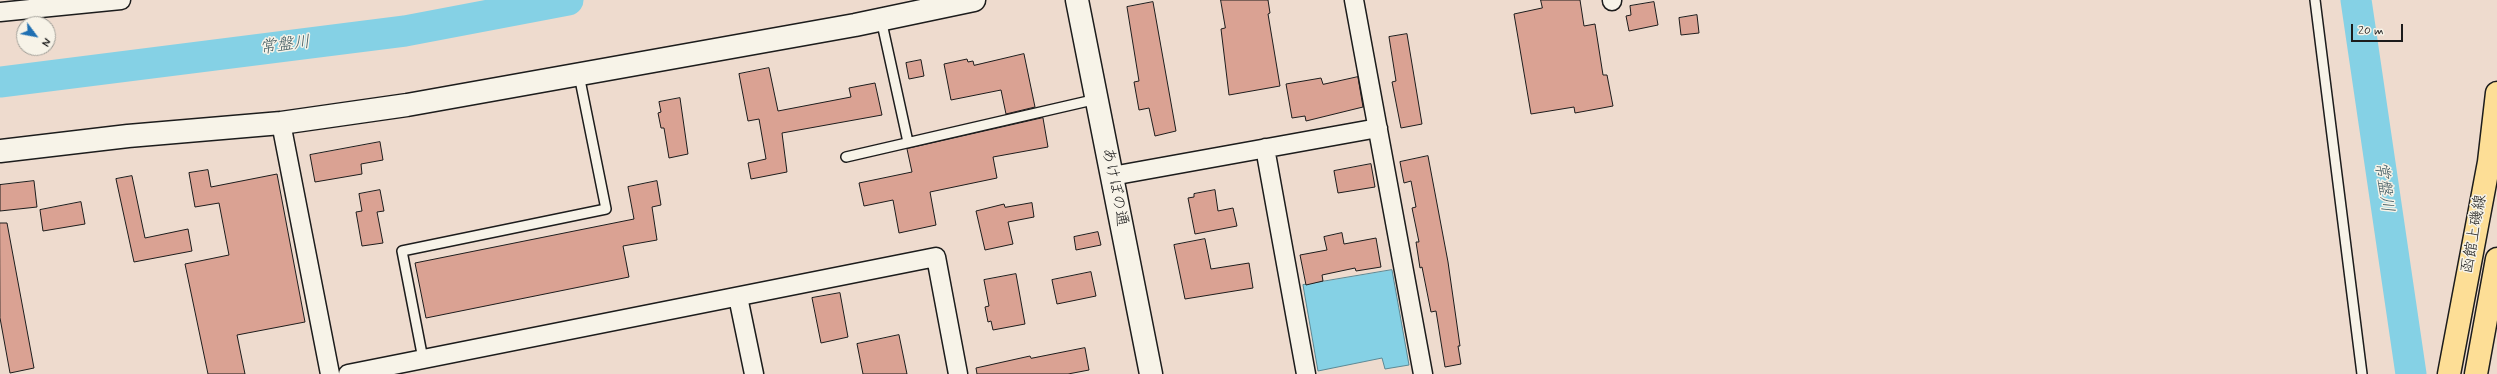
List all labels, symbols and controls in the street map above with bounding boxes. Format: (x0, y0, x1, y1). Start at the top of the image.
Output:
north arrow (16, 16, 56, 56)
scale bar (2353, 16, 2405, 42)
text: 20 m (2358, 23, 2384, 39)
water label: 常盤川 (258, 33, 312, 59)
text: N (37, 35, 53, 49)
street label: あけぼの通 (1097, 146, 1131, 228)
water label: 常盤川 (2369, 160, 2397, 214)
street label: 函館上磯線 (2459, 193, 2491, 275)

